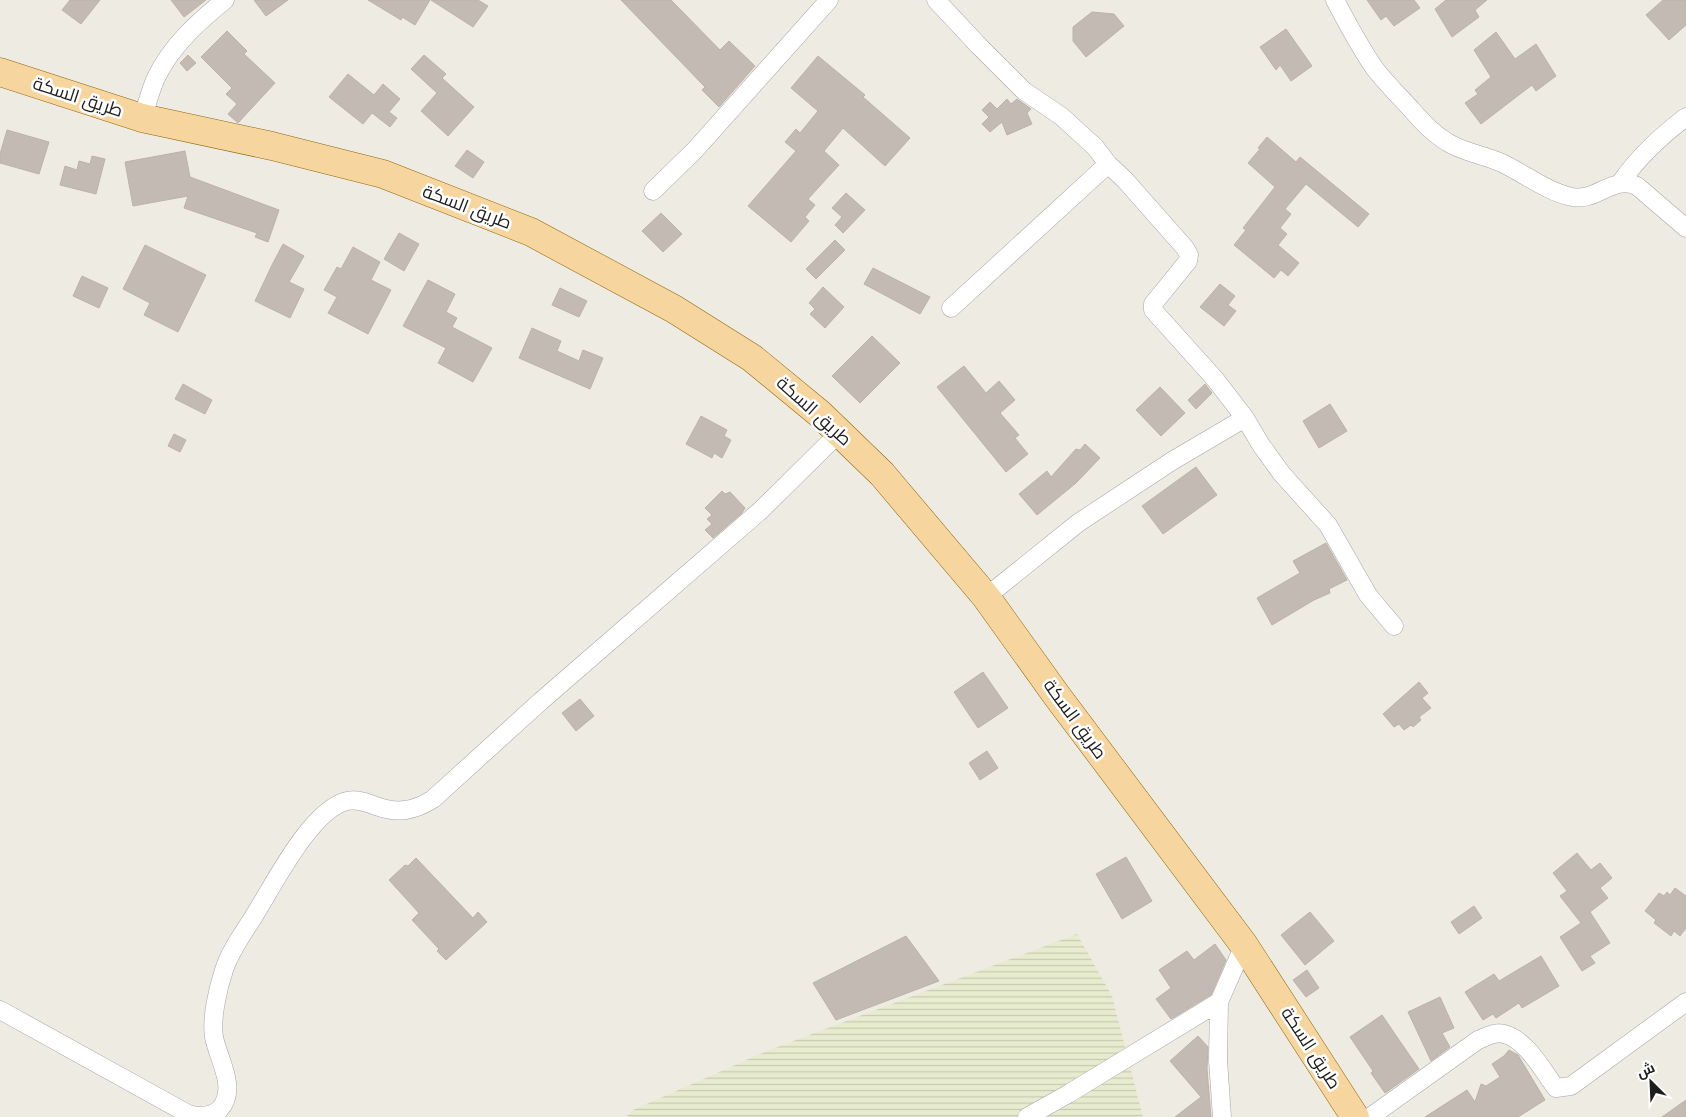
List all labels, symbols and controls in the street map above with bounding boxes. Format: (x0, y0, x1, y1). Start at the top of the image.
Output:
street label: طريق السكة (30, 72, 126, 123)
street label: طريق السكة (419, 180, 515, 235)
street label: طريق السكة (771, 372, 856, 451)
street label: طريق السكة (1038, 675, 1111, 764)
street label: طريق السكة (1276, 1003, 1346, 1094)
north arrow (1626, 1057, 1676, 1107)
text: ش (1634, 1059, 1658, 1082)

